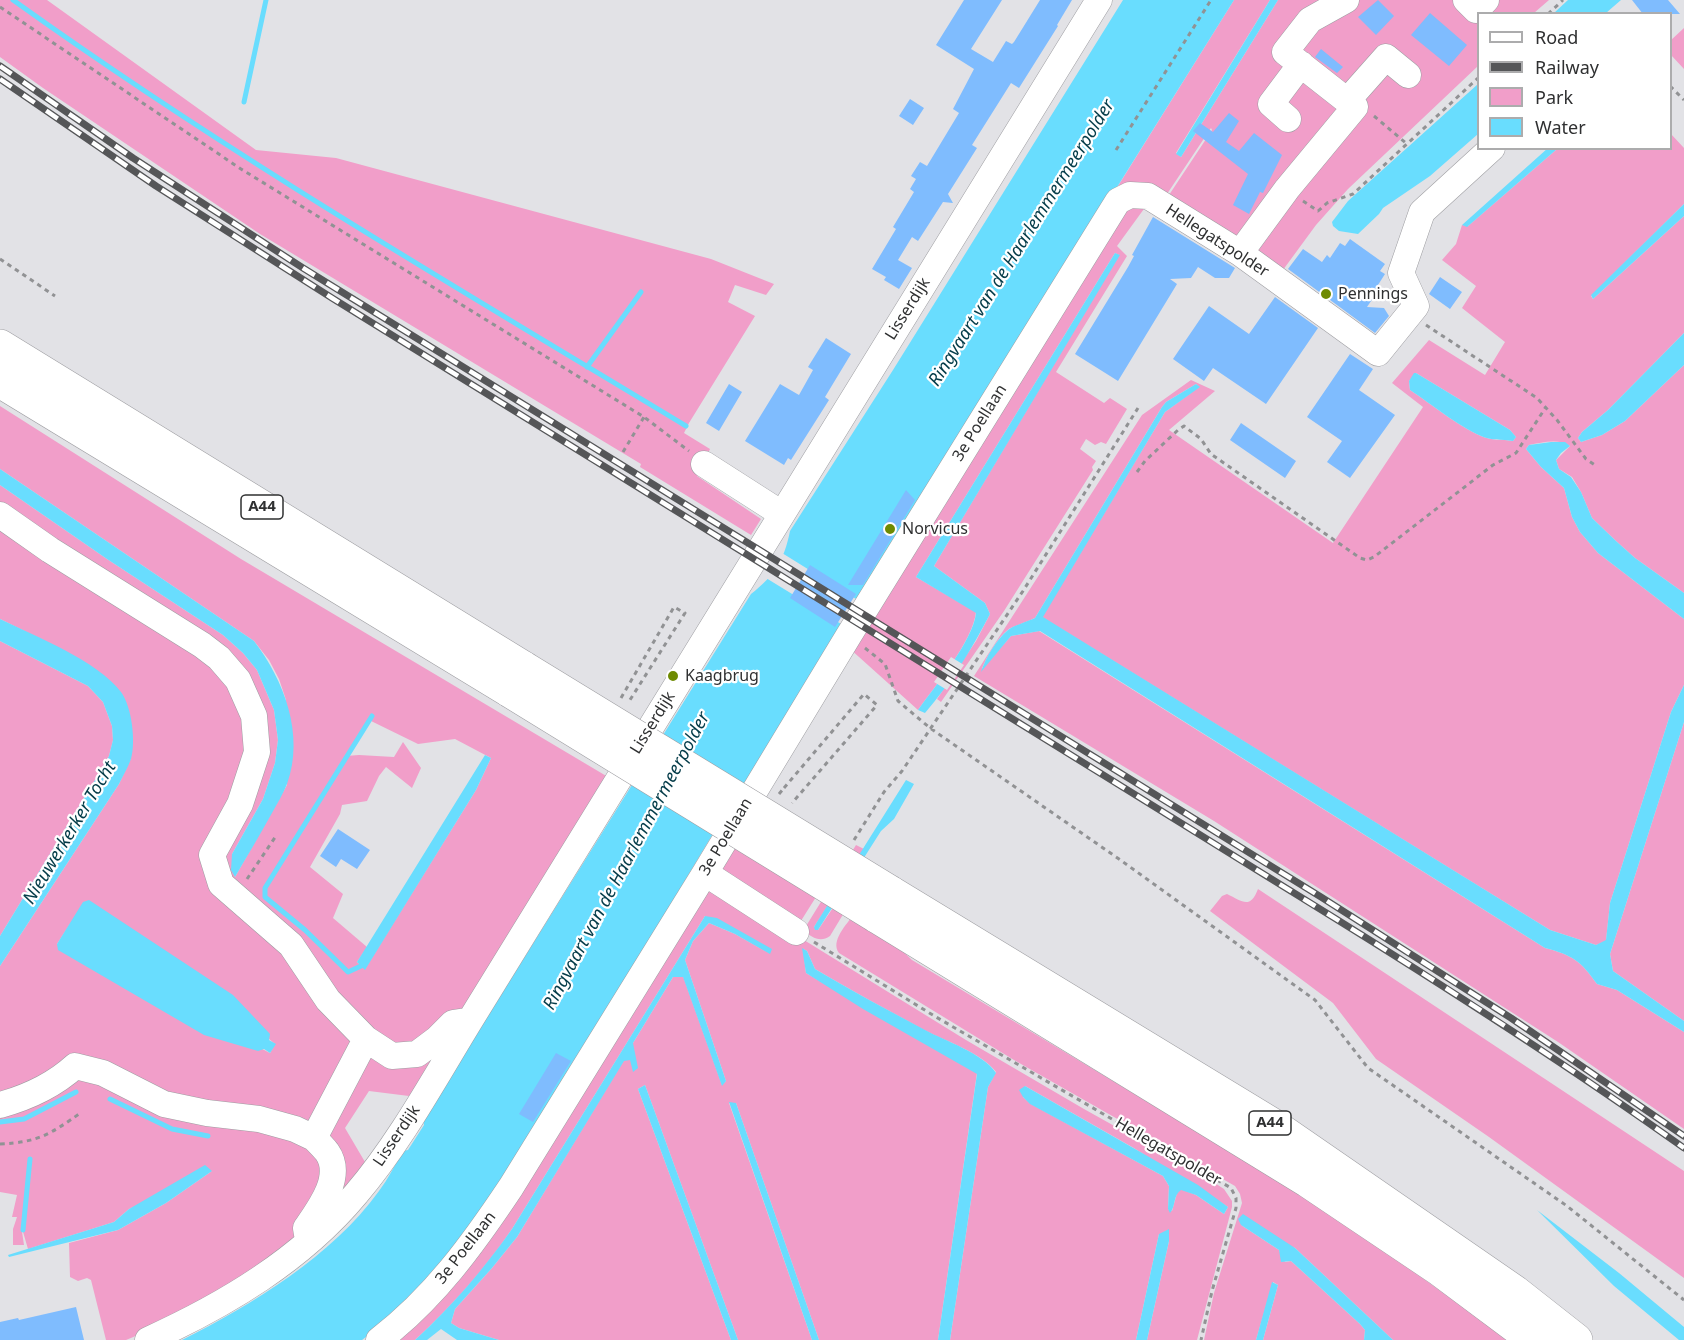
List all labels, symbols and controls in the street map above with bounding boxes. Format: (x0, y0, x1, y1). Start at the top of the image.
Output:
legend (1477, 12, 1672, 150)
text: Road (1535, 25, 1578, 49)
text: Railway (1535, 55, 1599, 79)
text: Park (1535, 85, 1573, 109)
water label: Ringvaart van de Haarlemmermeerpolder (924, 96, 1120, 390)
text: Water (1535, 115, 1586, 139)
street label: Hellegatspolder (1162, 200, 1272, 282)
street label: Lisserdijk (881, 274, 935, 344)
place label: Pennings (1338, 284, 1408, 304)
marker: Pennings (1319, 287, 1333, 301)
street label: 3e Poellaan (949, 381, 1011, 465)
road number: A44 (241, 495, 283, 519)
place label: Norvicus (902, 519, 968, 539)
marker: Norvicus (883, 522, 897, 536)
place label: Kaagbrug (685, 666, 759, 686)
marker: Kaagbrug (666, 669, 680, 683)
street label: Lisserdijk (626, 688, 680, 758)
water label: Ringvaart van de Haarlemmermeerpolder (539, 708, 715, 1014)
water label: Nieuwerkerker Tocht (19, 758, 121, 908)
street label: 3e Poellaan (695, 795, 757, 879)
street label: Lisserdijk (370, 1102, 424, 1170)
road number: A44 (1249, 1111, 1291, 1135)
street label: Hellegatspolder (1111, 1114, 1225, 1190)
street label: 3e Poellaan (432, 1208, 500, 1288)

